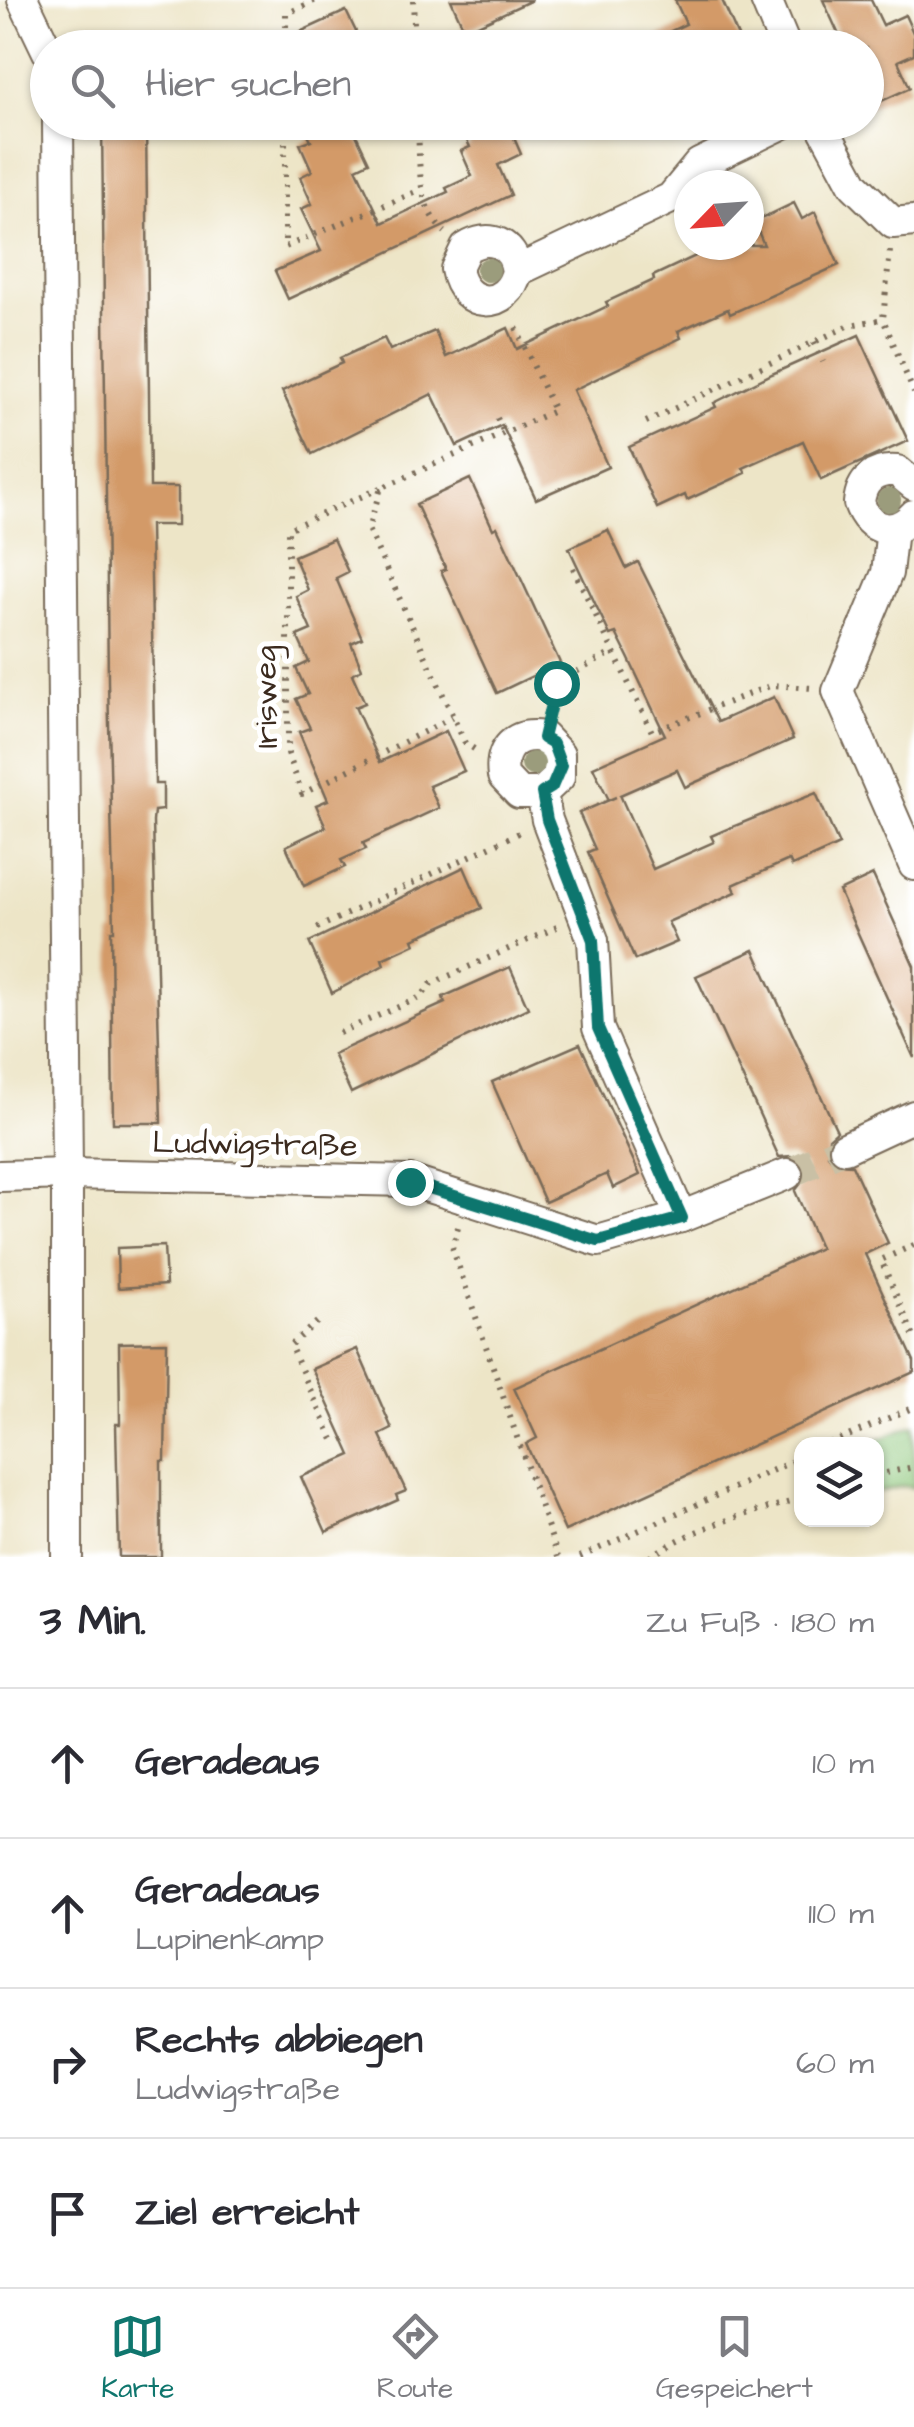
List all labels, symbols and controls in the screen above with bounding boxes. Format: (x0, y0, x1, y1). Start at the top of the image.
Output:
search box (30, 30, 884, 140)
icon: search (65, 58, 120, 113)
text: Hier suchen (145, 59, 351, 111)
north arrow (674, 170, 764, 260)
street label: Irisweg (243, 645, 290, 749)
route start (534, 661, 580, 707)
street label: Ludwigstraße (152, 1120, 358, 1169)
route end (388, 1160, 434, 1206)
map controls (794, 1437, 884, 1527)
button: layers (794, 1437, 884, 1527)
text: 3 Min. (40, 1593, 146, 1651)
text: Zu Fuß · 180 m (646, 1600, 874, 1645)
icon: ahead (40, 1736, 95, 1791)
text: Geradeaus (135, 1737, 320, 1789)
text: 10 m (812, 1741, 874, 1786)
text: Geradeaus (135, 1865, 320, 1917)
icon: ahead (40, 1886, 95, 1941)
text: 110 m (808, 1891, 874, 1936)
text: Lupinenkamp (135, 1917, 324, 1962)
text: Rechts abbiegen (135, 2015, 423, 2067)
icon: right (40, 2036, 95, 2091)
text: 60 m (796, 2041, 874, 2086)
text: Ludwigstraße (135, 2067, 340, 2112)
icon: arrive (40, 2186, 95, 2241)
text: Ziel erreicht (135, 2187, 359, 2239)
tab: Karte (101, 2309, 174, 2408)
tab: Route (377, 2309, 453, 2408)
tab: Gespeichert (656, 2309, 813, 2408)

